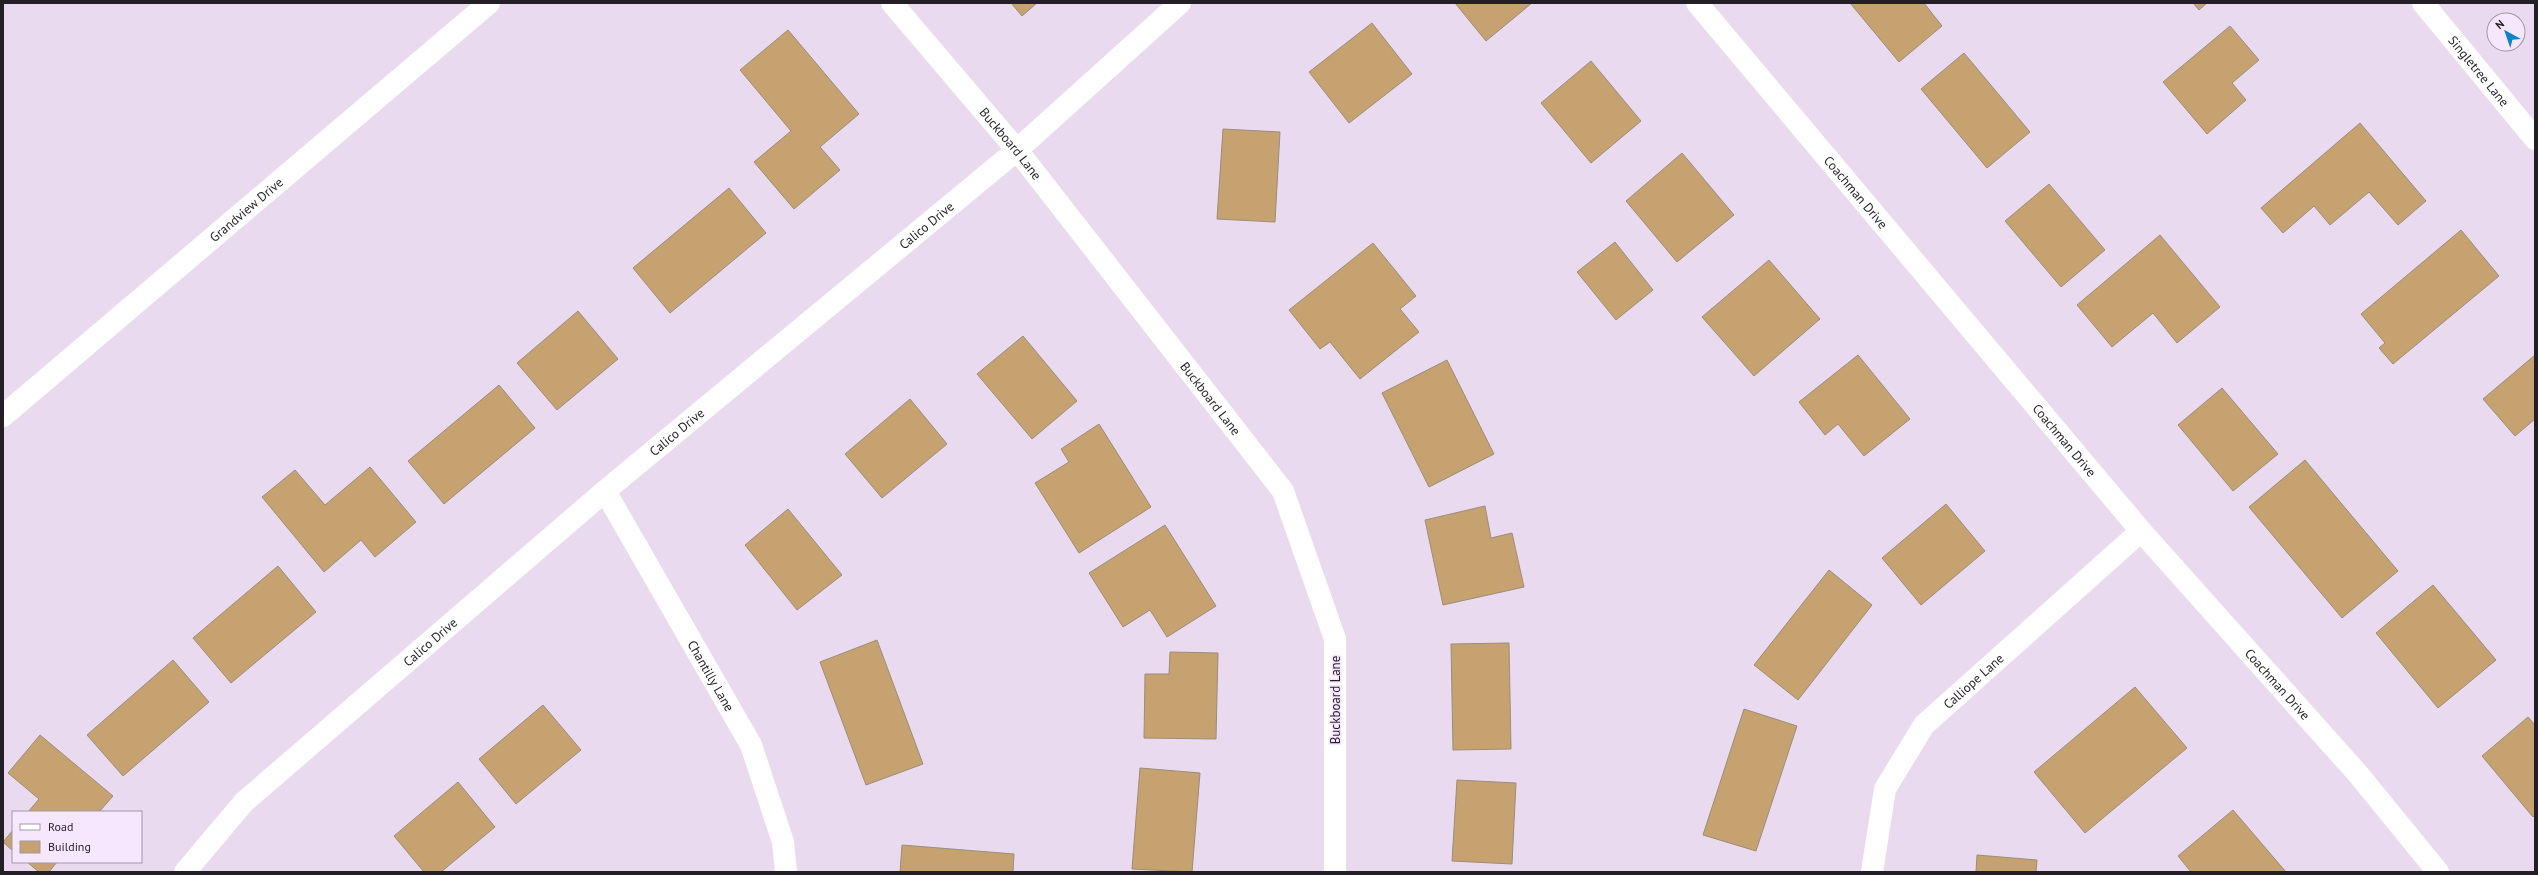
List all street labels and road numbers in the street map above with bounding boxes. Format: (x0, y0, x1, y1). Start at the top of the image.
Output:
street label: Singletree Lane (2444, 32, 2513, 110)
street label: Buckboard Lane (976, 104, 1045, 183)
street label: Coachman Drive (1820, 152, 1891, 232)
street label: Grandview Drive (206, 174, 287, 246)
street label: Calico Drive (896, 198, 957, 253)
street label: Buckboard Lane (1176, 358, 1244, 439)
street label: Coachman Drive (2029, 400, 2100, 480)
street label: Calico Drive (646, 404, 708, 460)
street label: Calico Drive (400, 614, 461, 670)
street label: Chantilly Lane (684, 637, 738, 715)
street label: Coachman Drive (2241, 645, 2314, 724)
street label: Calliope Lane (1940, 650, 2007, 713)
street label: Buckboard Lane (1327, 656, 1344, 744)

